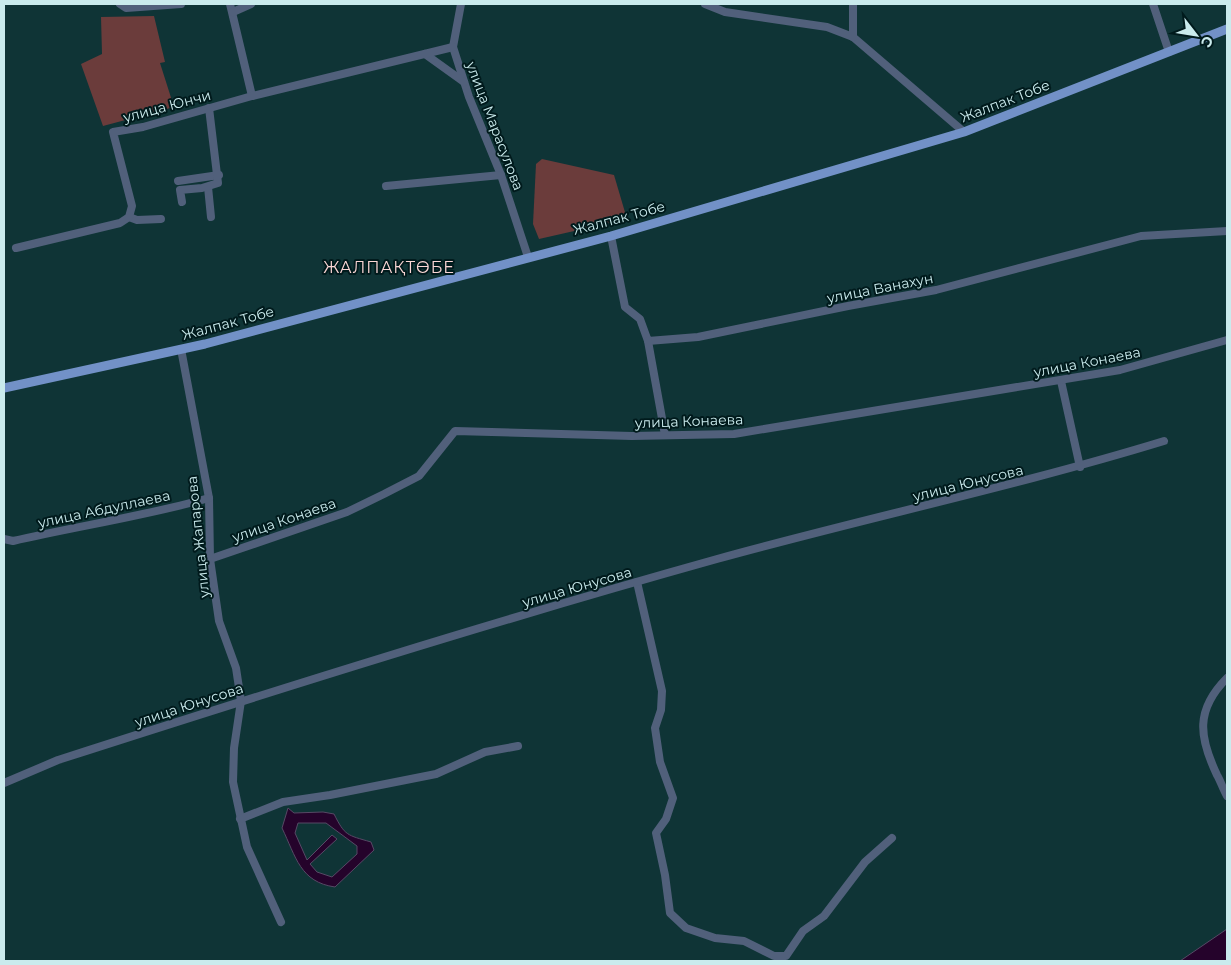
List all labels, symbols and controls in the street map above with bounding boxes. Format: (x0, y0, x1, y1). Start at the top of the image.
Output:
north arrow (1171, 10, 1221, 60)
text: С (1197, 33, 1217, 51)
street label: улица Марасулова (462, 58, 528, 193)
street label: Жалпак Тобе (958, 76, 1052, 126)
street label: улица Юнчи (120, 86, 213, 127)
street label: Жалпак Тобе (571, 197, 667, 239)
district label: ЖАЛПАҚТӨБЕ (323, 258, 455, 277)
street label: улица Ванахун (824, 269, 935, 307)
street label: Жалпак Тобе (180, 302, 276, 344)
street label: улица Конаева (1031, 343, 1142, 381)
street label: улица Конаева (633, 410, 744, 432)
street label: улица Юнусова (910, 461, 1025, 506)
street label: улица Жапарова (183, 475, 213, 600)
street label: улица Абдуллаева (35, 486, 172, 532)
street label: улица Конаева (229, 494, 338, 547)
street label: улица Юнусова (519, 563, 634, 612)
street label: улица Юнусова (132, 679, 246, 731)

